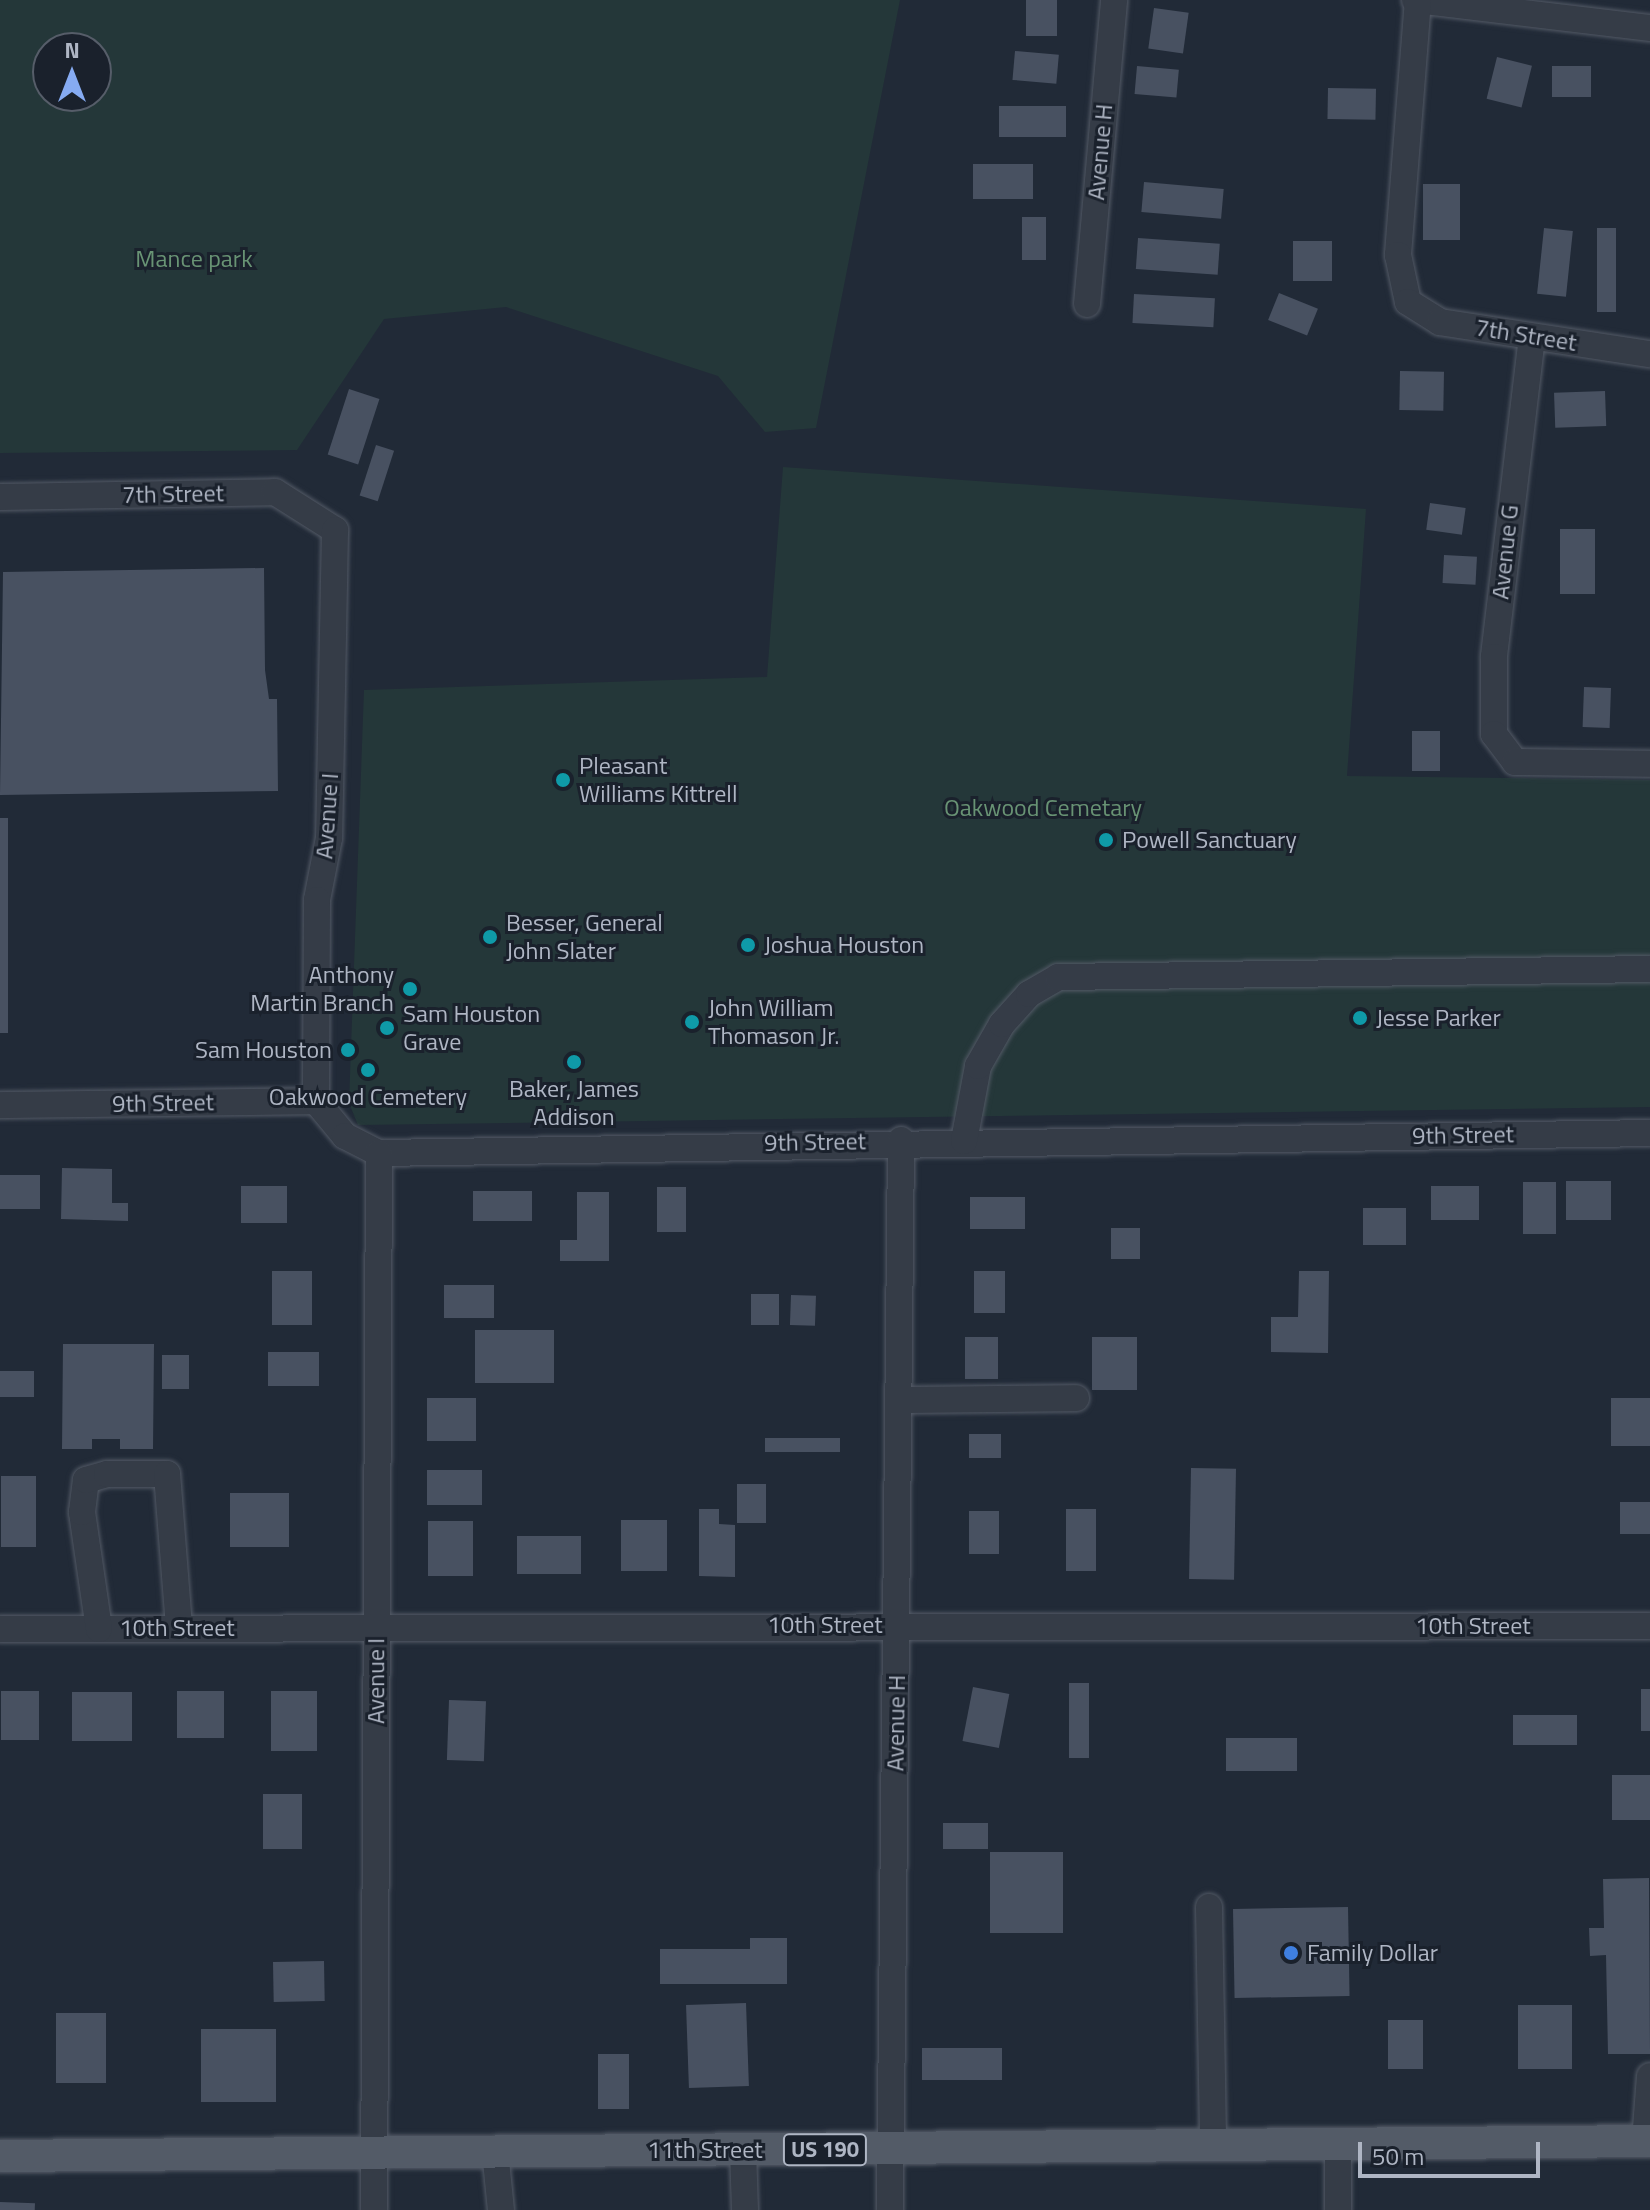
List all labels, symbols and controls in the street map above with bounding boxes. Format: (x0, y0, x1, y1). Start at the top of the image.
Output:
north arrow (32, 32, 112, 112)
text: N (64, 33, 80, 67)
street label: Avenue H (1081, 103, 1119, 201)
park label: Mance park (135, 245, 253, 273)
street label: 7th Street (1473, 313, 1579, 357)
street label: 7th Street (122, 479, 224, 509)
street label: Avenue G (1486, 503, 1524, 601)
place label: Pleasant Williams Kittrell (579, 752, 737, 808)
marker: Pleasant Williams Kittrell (554, 771, 572, 789)
street label: Avenue I (310, 772, 344, 860)
park label: Oakwood Cemetary (944, 794, 1142, 822)
place label: Powell Sanctuary (1122, 826, 1297, 854)
marker: Powell Sanctuary (1097, 831, 1115, 849)
place label: Besser, General John Slater (506, 909, 663, 965)
marker: Besser, General John Slater (481, 928, 499, 946)
place label: Joshua Houston (764, 931, 924, 959)
marker: Joshua Houston (739, 936, 757, 954)
place label: Anthony Martin Branch (250, 961, 394, 1017)
marker: Anthony Martin Branch (401, 980, 419, 998)
place label: John William Thomason Jr. (708, 994, 839, 1050)
place label: Sam Houston Grave (403, 1000, 540, 1056)
place label: Jesse Parker (1376, 1004, 1501, 1032)
marker: Jesse Parker (1351, 1009, 1369, 1027)
marker: John William Thomason Jr. (683, 1013, 701, 1031)
marker: Sam Houston Grave (378, 1019, 396, 1037)
place label: Sam Houston (195, 1036, 332, 1064)
marker: Sam Houston (339, 1041, 357, 1059)
marker: Baker, James Addison (565, 1053, 583, 1071)
marker: Oakwood Cemetery (359, 1061, 377, 1079)
place label: Baker, James Addison (509, 1075, 639, 1131)
place label: Oakwood Cemetery (269, 1083, 467, 1111)
street label: 9th Street (112, 1088, 214, 1118)
street label: 9th Street (1412, 1120, 1514, 1150)
street label: 9th Street (764, 1127, 866, 1157)
street label: 10th Street (767, 1611, 883, 1639)
street label: 10th Street (1415, 1612, 1531, 1640)
street label: 10th Street (119, 1614, 235, 1642)
street label: Avenue I (362, 1638, 390, 1724)
street label: Avenue H (881, 1674, 911, 1772)
place label: Family Dollar (1307, 1939, 1438, 1967)
marker: Family Dollar (1282, 1944, 1300, 1962)
scale bar (1362, 2126, 1544, 2176)
road number: US 190 (781, 2132, 869, 2168)
street label: 11th Street (647, 2136, 763, 2164)
text: 50 m (1372, 2138, 1424, 2174)

